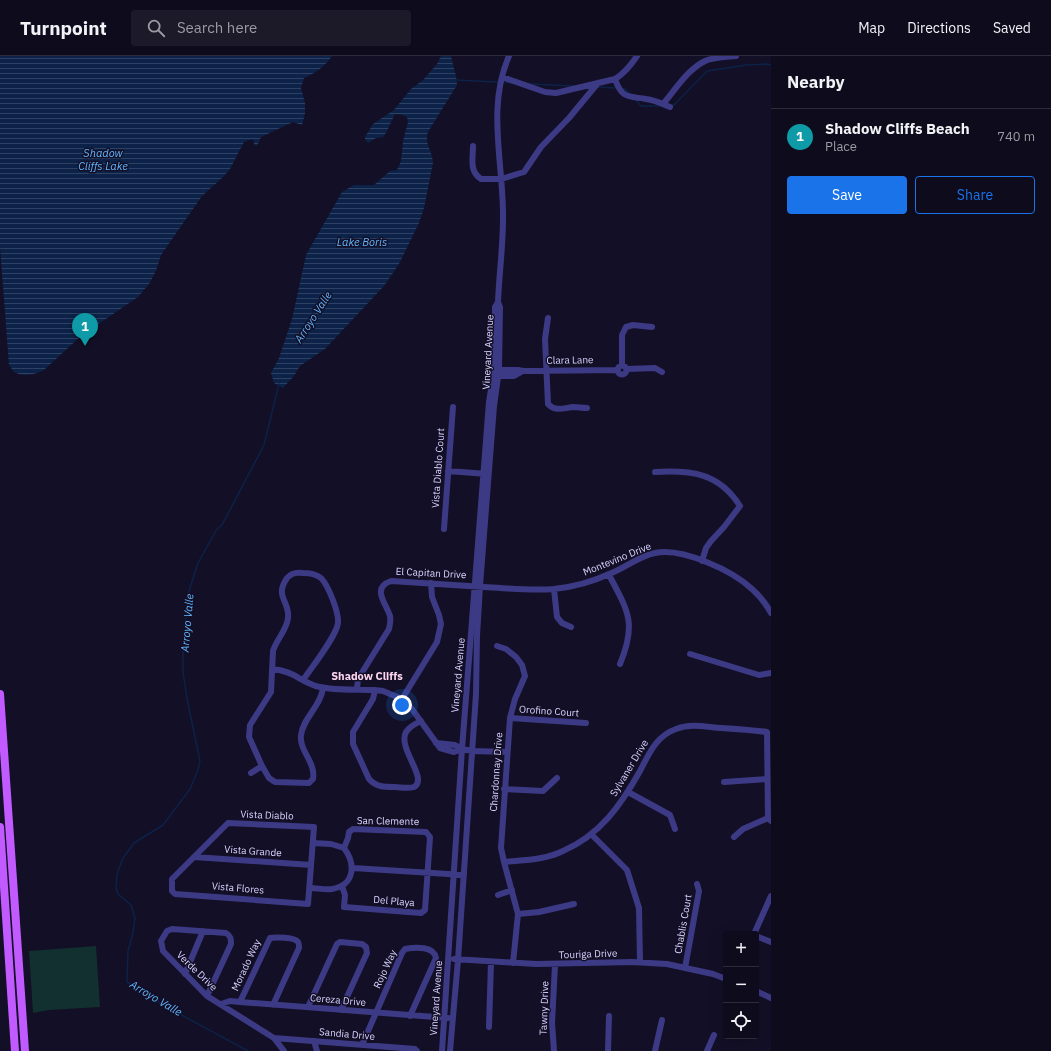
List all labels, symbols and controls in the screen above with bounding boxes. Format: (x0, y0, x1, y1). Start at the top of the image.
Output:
search box (131, 10, 411, 46)
text: Turnpoint (20, 16, 107, 40)
icon: search (145, 17, 167, 39)
text: Search here (177, 18, 257, 37)
text: Map (858, 19, 885, 37)
text: Directions (907, 19, 971, 37)
text: Saved (993, 19, 1031, 37)
text: Nearby (787, 71, 845, 93)
text: Shadow Cliffs Beach (825, 119, 970, 138)
text: 1 (796, 128, 804, 145)
text: 740 m (997, 128, 1035, 145)
text: Place (825, 138, 857, 155)
water label: Shadow Cliffs Lake (78, 146, 128, 173)
button: Save (787, 176, 907, 214)
button: Share (915, 176, 1035, 214)
water label: Lake Boris (337, 235, 387, 249)
water label: Arroyo Valle (291, 288, 335, 346)
pin: 1 (72, 313, 98, 346)
street label: Vineyard Avenue (480, 314, 496, 390)
street label: Clara Lane (546, 353, 594, 367)
street label: Vista Diablo Court (429, 427, 447, 509)
street label: Montevino Drive (581, 539, 654, 579)
street label: El Capitan Drive (395, 565, 467, 581)
water label: Arroyo Valle (177, 593, 197, 654)
street label: Vineyard Avenue (448, 637, 468, 713)
district label: Shadow Cliffs (331, 669, 403, 683)
your location (392, 695, 412, 715)
street label: Orofino Court (518, 702, 580, 720)
street label: Chardonnay Drive (487, 731, 505, 812)
street label: Sylvaner Drive (607, 737, 651, 799)
street label: Vista Diablo (240, 808, 294, 822)
street label: San Clemente (357, 814, 420, 828)
street label: Vista Grande (224, 843, 283, 860)
street label: Vista Flores (211, 879, 265, 897)
street label: Del Playa (373, 893, 416, 909)
street label: Chablis Court (671, 893, 695, 955)
map controls (723, 931, 759, 1039)
button: + (723, 931, 759, 967)
street label: Morado Way (228, 937, 264, 993)
street label: Touriga Drive (558, 946, 618, 962)
street label: Rojo Way (370, 947, 400, 991)
street label: Verde Drive (174, 948, 220, 994)
street label: Vineyard Avenue (427, 960, 445, 1036)
button: − (723, 967, 759, 1003)
water label: Arroyo Valle (126, 976, 185, 1019)
street label: Tawny Drive (537, 980, 551, 1035)
street label: Cereza Drive (309, 991, 367, 1009)
button: locate (723, 1003, 759, 1039)
street label: Sandia Drive (319, 1025, 376, 1043)

